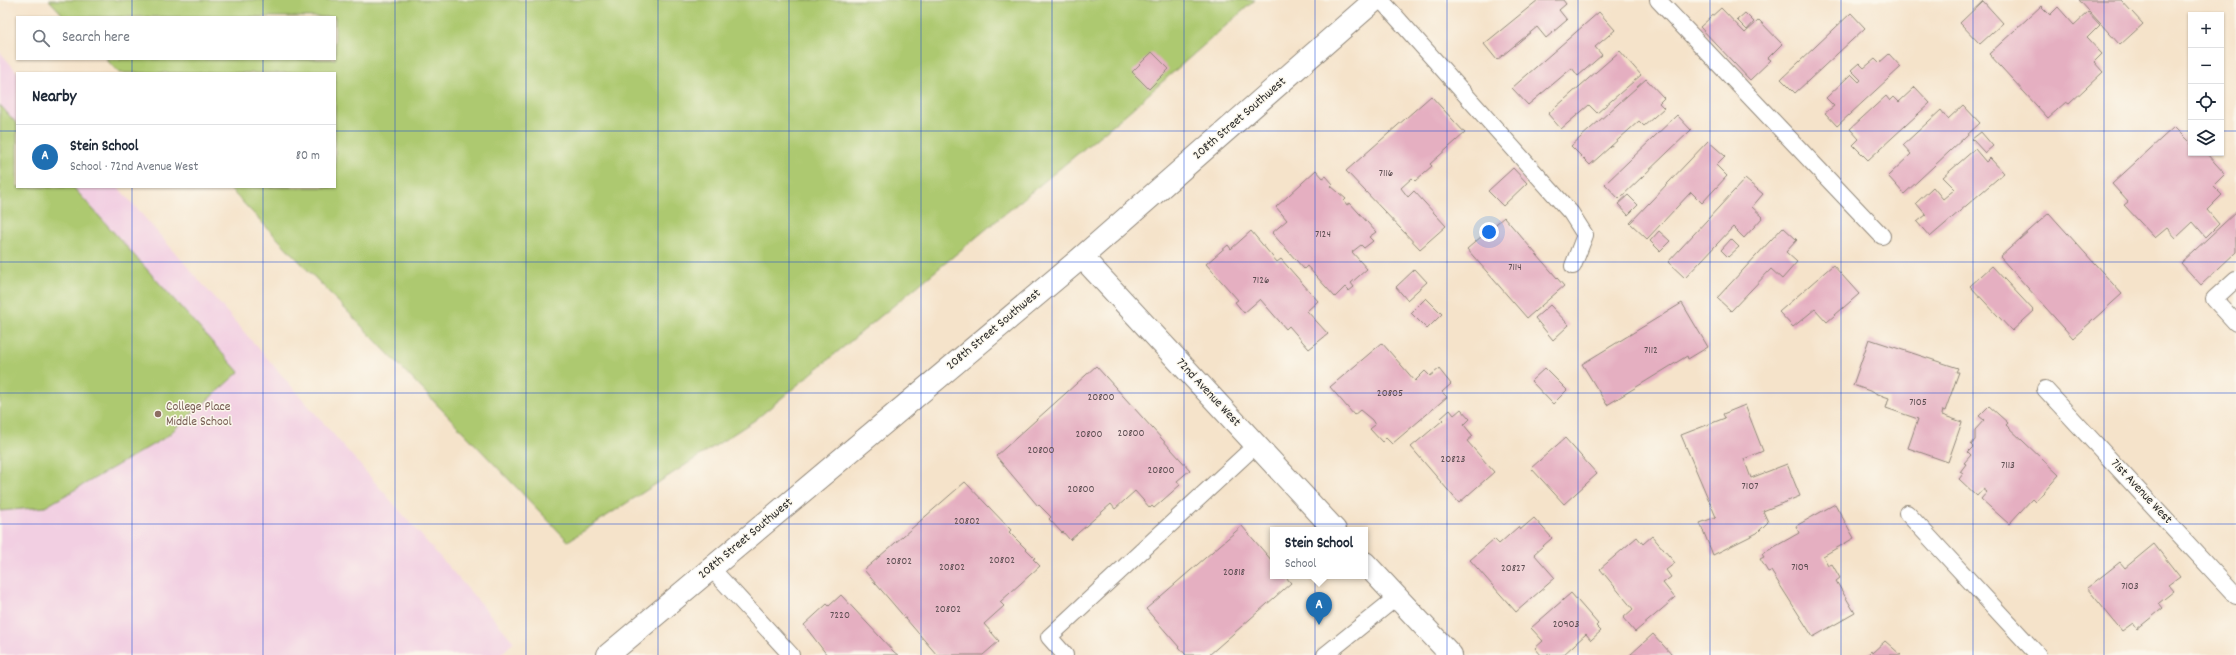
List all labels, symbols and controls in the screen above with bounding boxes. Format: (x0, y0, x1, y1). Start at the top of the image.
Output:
map controls (2188, 12, 2224, 156)
button: + (2188, 12, 2224, 48)
search box (16, 16, 336, 60)
icon: search (30, 27, 52, 49)
text: Search here (62, 27, 130, 49)
button: − (2188, 48, 2224, 84)
street label: 208th Street Southwest (1189, 73, 1291, 165)
button: locate (2188, 84, 2224, 120)
text: Nearby (32, 86, 76, 110)
button: layers (2188, 120, 2224, 156)
text: Stein School (70, 136, 138, 158)
text: A (41, 147, 49, 166)
text: 80 m (296, 147, 320, 166)
text: School · 72nd Avenue West (70, 158, 198, 177)
house number: 7116 (1379, 166, 1393, 182)
your location (1479, 222, 1499, 242)
house number: 7124 (1315, 227, 1331, 243)
house number: 7114 (1508, 260, 1522, 276)
house number: 7126 (1253, 273, 1269, 289)
street label: 208th Street Southwest (942, 285, 1046, 375)
house number: 7112 (1644, 343, 1658, 359)
street label: 72nd Avenue West (1171, 354, 1245, 432)
house number: 20805 (1377, 386, 1403, 402)
house number: 20800 (1087, 390, 1115, 406)
house number: 7105 (1909, 395, 1927, 411)
place label: College Place Middle School (166, 398, 232, 432)
marker: College Place Middle School (153, 409, 163, 419)
house number: 20800 (1117, 426, 1145, 442)
house number: 20800 (1075, 427, 1103, 443)
house number: 20800 (1027, 443, 1055, 459)
house number: 20823 (1441, 452, 1466, 468)
street label: 71st Avenue West (2106, 455, 2176, 529)
house number: 7113 (2001, 458, 2015, 474)
house number: 20800 (1147, 463, 1175, 479)
house number: 7107 (1742, 479, 1758, 495)
house number: 20800 (1067, 482, 1095, 498)
street label: 208th Street Southwest (694, 494, 798, 584)
house number: 20802 (954, 514, 980, 530)
popup (1270, 527, 1368, 579)
text: Stein School (1285, 533, 1353, 555)
house number: 20802 (989, 553, 1015, 569)
house number: 20802 (886, 554, 912, 570)
text: School (1285, 555, 1316, 574)
house number: 20802 (939, 560, 965, 576)
house number: 7109 (1791, 560, 1809, 576)
house number: 20827 (1501, 561, 1525, 577)
house number: 20818 (1223, 565, 1245, 581)
house number: 7103 (2121, 579, 2139, 595)
pin: A (1306, 592, 1332, 625)
house number: 20802 (935, 602, 961, 618)
house number: 7220 (830, 608, 850, 624)
house number: 20903 (1553, 617, 1579, 633)

